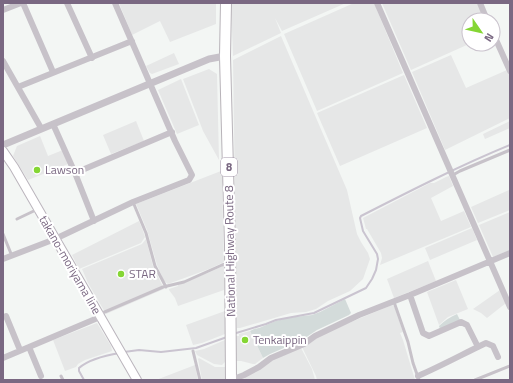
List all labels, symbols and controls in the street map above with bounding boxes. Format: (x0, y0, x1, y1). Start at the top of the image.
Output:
north arrow (461, 12, 501, 52)
text: N (481, 30, 498, 45)
road number: 8 (221, 158, 237, 176)
place label: Lawson (45, 160, 84, 179)
marker: Lawson (32, 165, 42, 175)
street label: National Highway Route 8 (219, 185, 240, 317)
street label: takano-moriyama line (34, 212, 107, 318)
place label: STAR (129, 264, 156, 283)
marker: STAR (116, 269, 126, 279)
place label: Tenkaippin (253, 330, 307, 349)
marker: Tenkaippin (240, 335, 250, 345)

